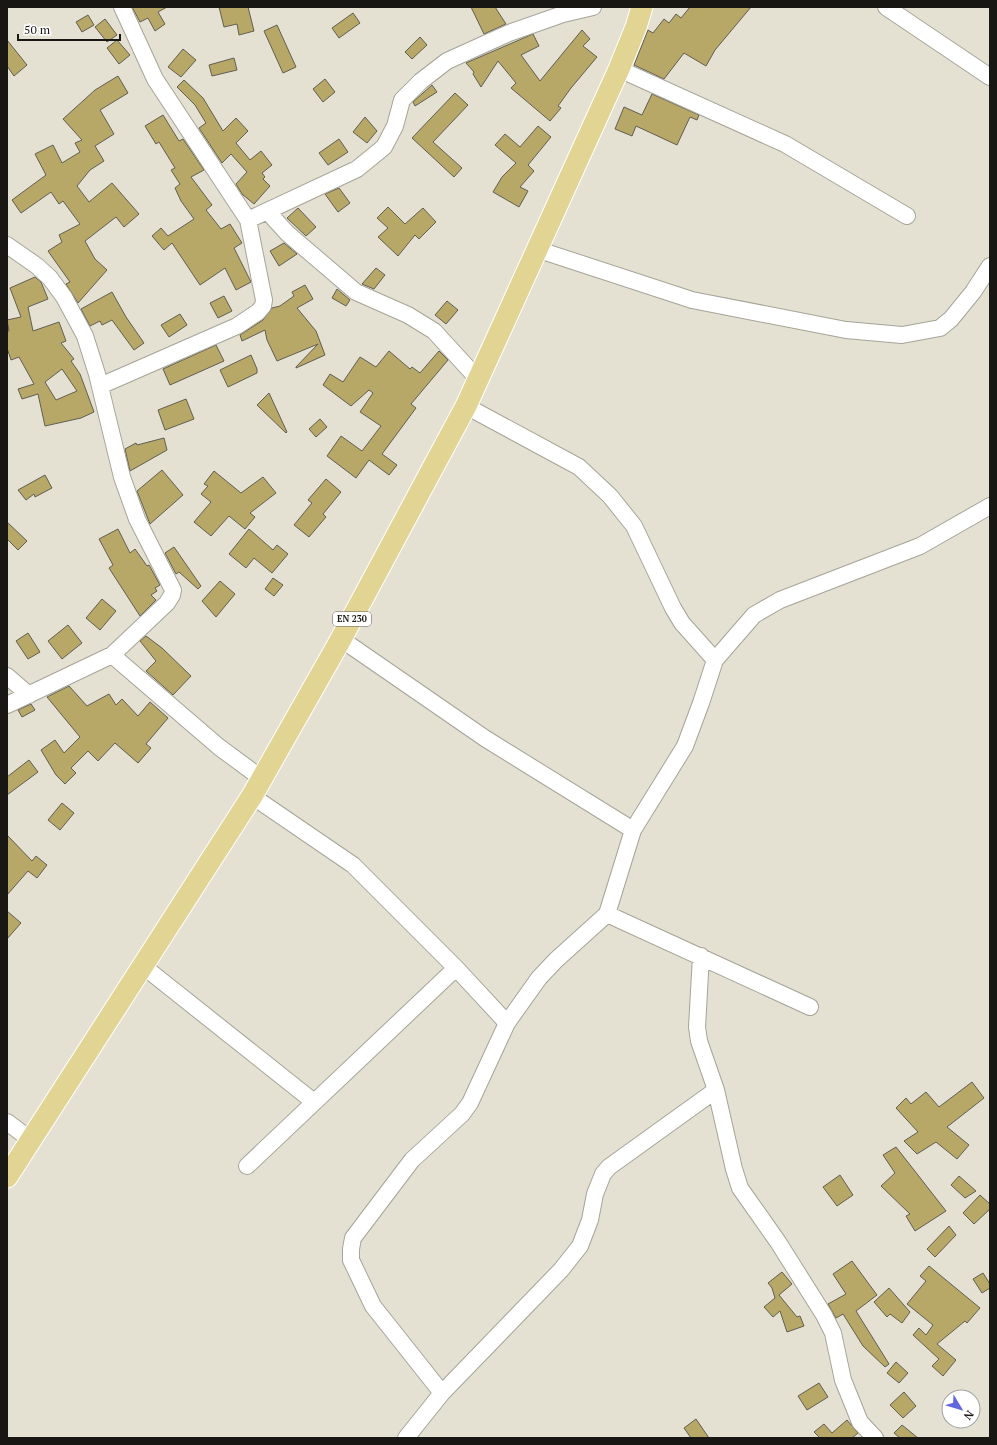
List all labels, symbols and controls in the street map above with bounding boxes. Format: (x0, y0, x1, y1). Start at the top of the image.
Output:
scale bar (18, 16, 120, 42)
text: 50 m (24, 22, 51, 37)
road number: EN 230 (333, 612, 371, 626)
north arrow (941, 1389, 981, 1429)
text: N (960, 1408, 977, 1423)

